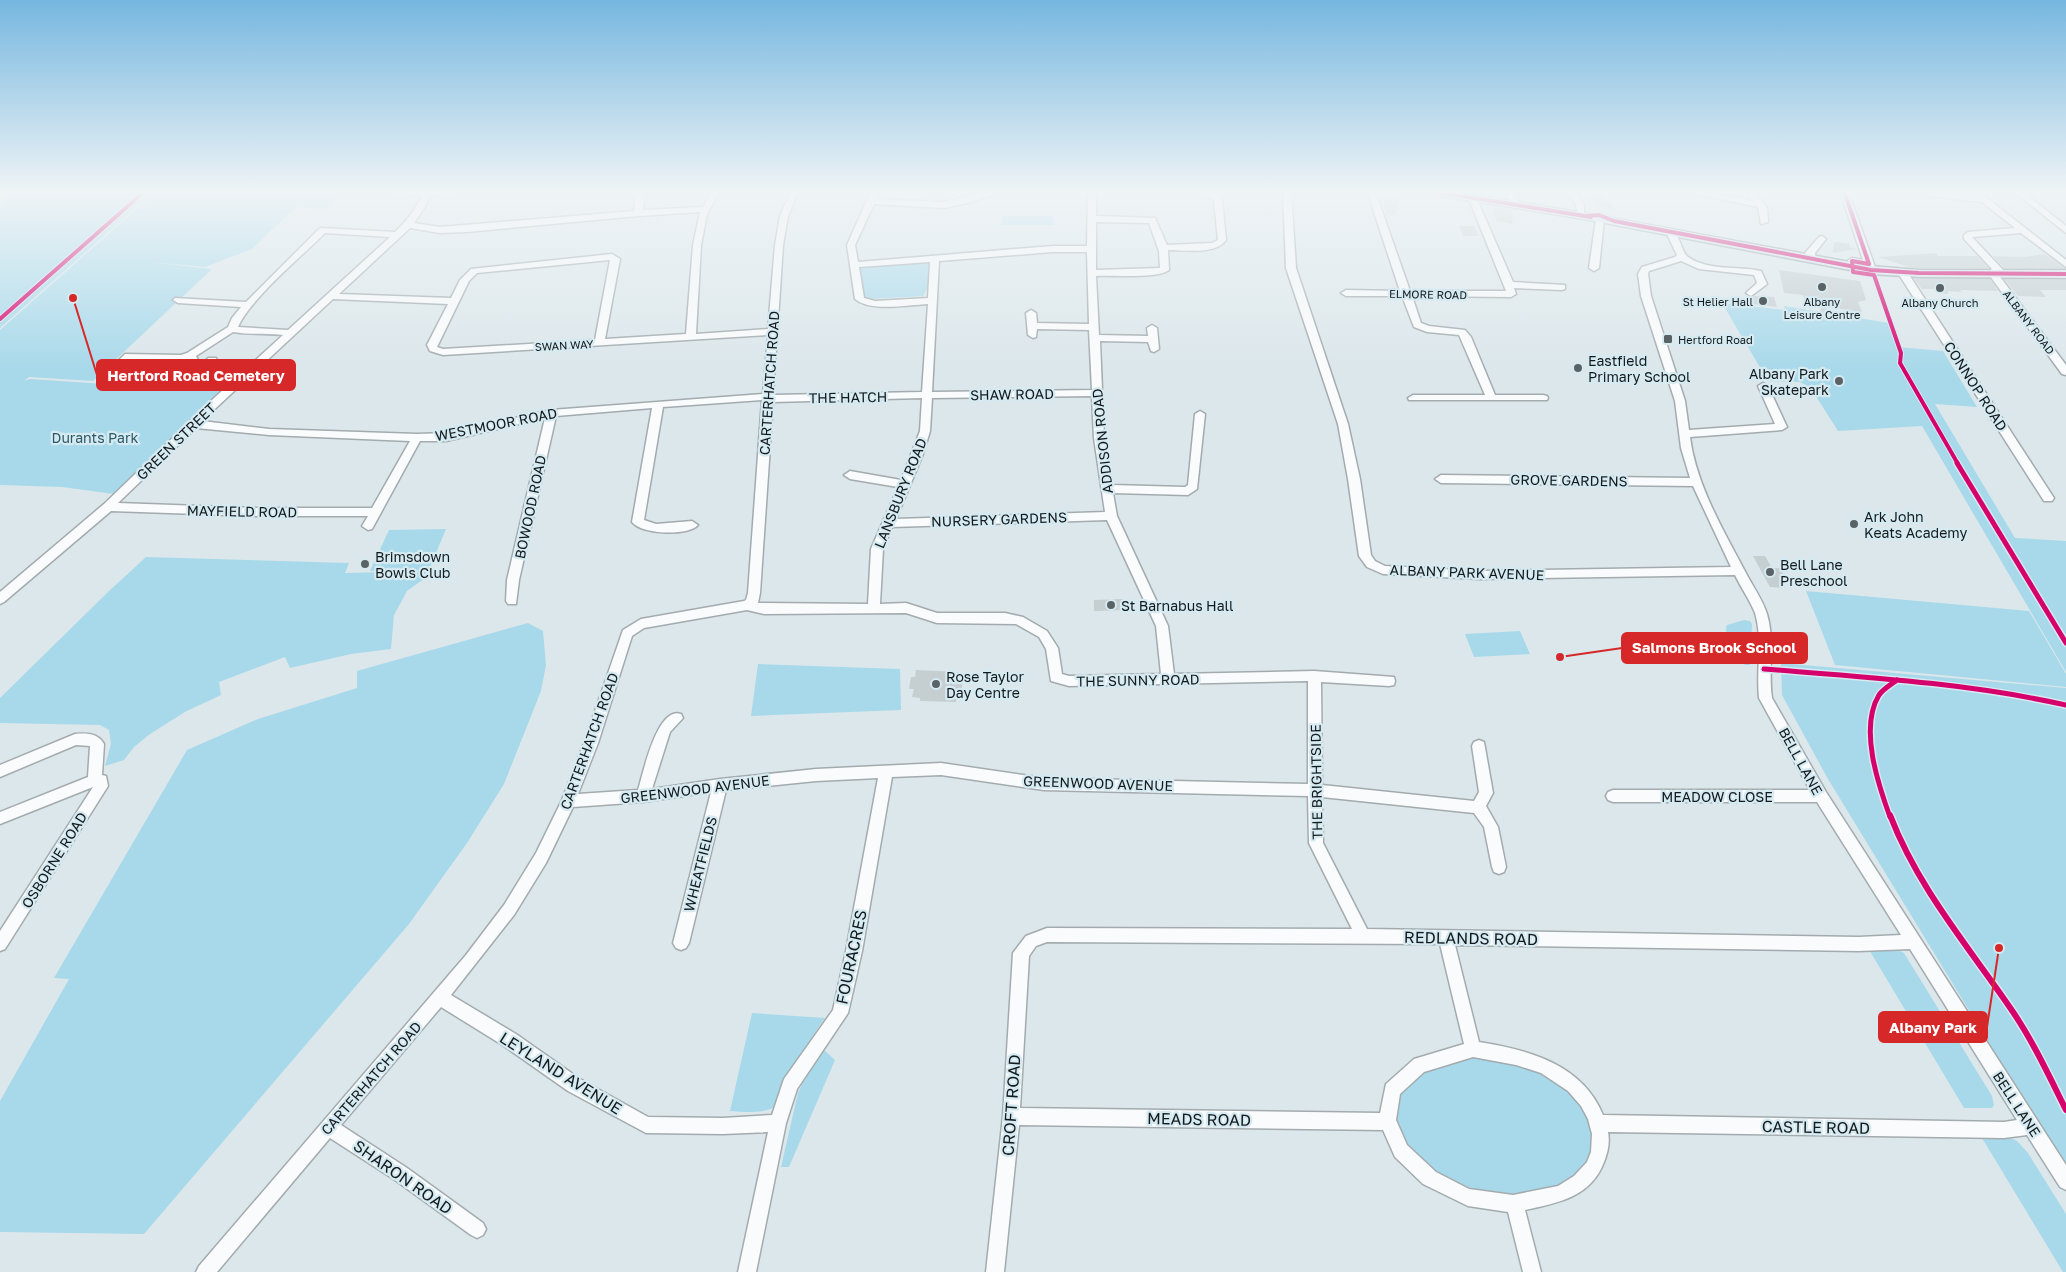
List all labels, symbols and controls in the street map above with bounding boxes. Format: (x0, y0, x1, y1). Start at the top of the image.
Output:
marker: Albany Leisure Centre (1816, 281, 1828, 293)
marker: Albany Church (1934, 282, 1946, 294)
street label: ELMORE ROAD (1389, 287, 1467, 301)
street label: ALBANY ROAD (2001, 287, 2057, 357)
place label: St Helier Hall (1683, 295, 1753, 308)
marker: St Helier Hall (1757, 295, 1769, 307)
place label: Albany Leisure Centre (1784, 295, 1860, 321)
place label: Albany Church (1902, 296, 1978, 309)
street label: CARTERHATCH ROAD (755, 310, 783, 456)
marker: Hertford Road (1662, 333, 1674, 345)
place label: Hertford Road (1678, 333, 1753, 346)
street label: SWAN WAY (534, 337, 594, 353)
street label: CONNOP ROAD (1941, 338, 2011, 434)
place label: Eastfield Primary School (1588, 352, 1690, 385)
callout: Hertford Road Cemetery (97, 360, 295, 390)
marker: Eastfield Primary School (1572, 362, 1584, 374)
place label: Albany Park Skatepark (1749, 365, 1829, 398)
text: Hertford Road Cemetery (107, 366, 285, 384)
marker: Albany Park Skatepark (1833, 375, 1845, 387)
street label: SHAW ROAD (970, 385, 1054, 403)
street label: THE HATCH (808, 388, 888, 406)
street label: ADDISON ROAD (1088, 388, 1116, 494)
street label: GREEN STREET (133, 399, 219, 483)
street label: WESTMOOR ROAD (433, 404, 559, 444)
park label: Durants Park (52, 429, 138, 446)
street label: LANSBURY ROAD (870, 435, 930, 551)
street label: BOWOOD ROAD (511, 454, 549, 560)
street label: GROVE GARDENS (1510, 470, 1628, 490)
street label: MAYFIELD ROAD (187, 502, 297, 520)
street label: NURSERY GARDENS (931, 508, 1067, 530)
place label: Ark John Keats Academy (1864, 508, 1967, 541)
marker: Ark John Keats Academy (1848, 518, 1860, 530)
place label: Brimsdown Bowls Club (375, 548, 450, 581)
place label: Bell Lane Preschool (1780, 556, 1848, 589)
marker: Brimsdown Bowls Club (359, 558, 371, 570)
street label: ALBANY PARK AVENUE (1390, 561, 1544, 583)
marker: Bell Lane Preschool (1764, 566, 1776, 578)
place label: St Barnabus Hall (1121, 597, 1234, 614)
marker: St Barnabus Hall (1105, 599, 1117, 611)
callout: Salmons Brook School (1622, 633, 1807, 663)
text: Salmons Brook School (1632, 638, 1796, 656)
place label: Rose Taylor Day Centre (946, 668, 1024, 701)
street label: CARTERHATCH ROAD (556, 670, 622, 812)
street label: THE SUNNY ROAD (1076, 670, 1200, 690)
marker: Rose Taylor Day Centre (930, 678, 942, 690)
street label: THE BRIGHTSIDE (1306, 724, 1326, 840)
street label: BELL LANE (1776, 724, 1826, 798)
street label: GREENWOOD AVENUE (620, 771, 770, 807)
street label: GREENWOOD AVENUE (1023, 772, 1173, 794)
street label: MEADOW CLOSE (1661, 788, 1773, 805)
street label: OSBORNE ROAD (18, 809, 90, 911)
street label: WHEATFIELDS (680, 815, 720, 913)
street label: FOURACRES (831, 908, 871, 1006)
street label: REDLANDS ROAD (1404, 927, 1538, 949)
callout: Albany Park (1879, 1012, 1987, 1042)
street label: CARTERHATCH ROAD (317, 1018, 425, 1138)
text: Albany Park (1889, 1018, 1977, 1036)
street label: LEYLAND AVENUE (496, 1027, 626, 1119)
street label: CROFT ROAD (997, 1054, 1025, 1156)
street label: BELL LANE (1990, 1068, 2044, 1140)
street label: MEADS ROAD (1147, 1108, 1251, 1130)
street label: CASTLE ROAD (1762, 1116, 1870, 1138)
street label: SHARON ROAD (350, 1135, 456, 1219)

